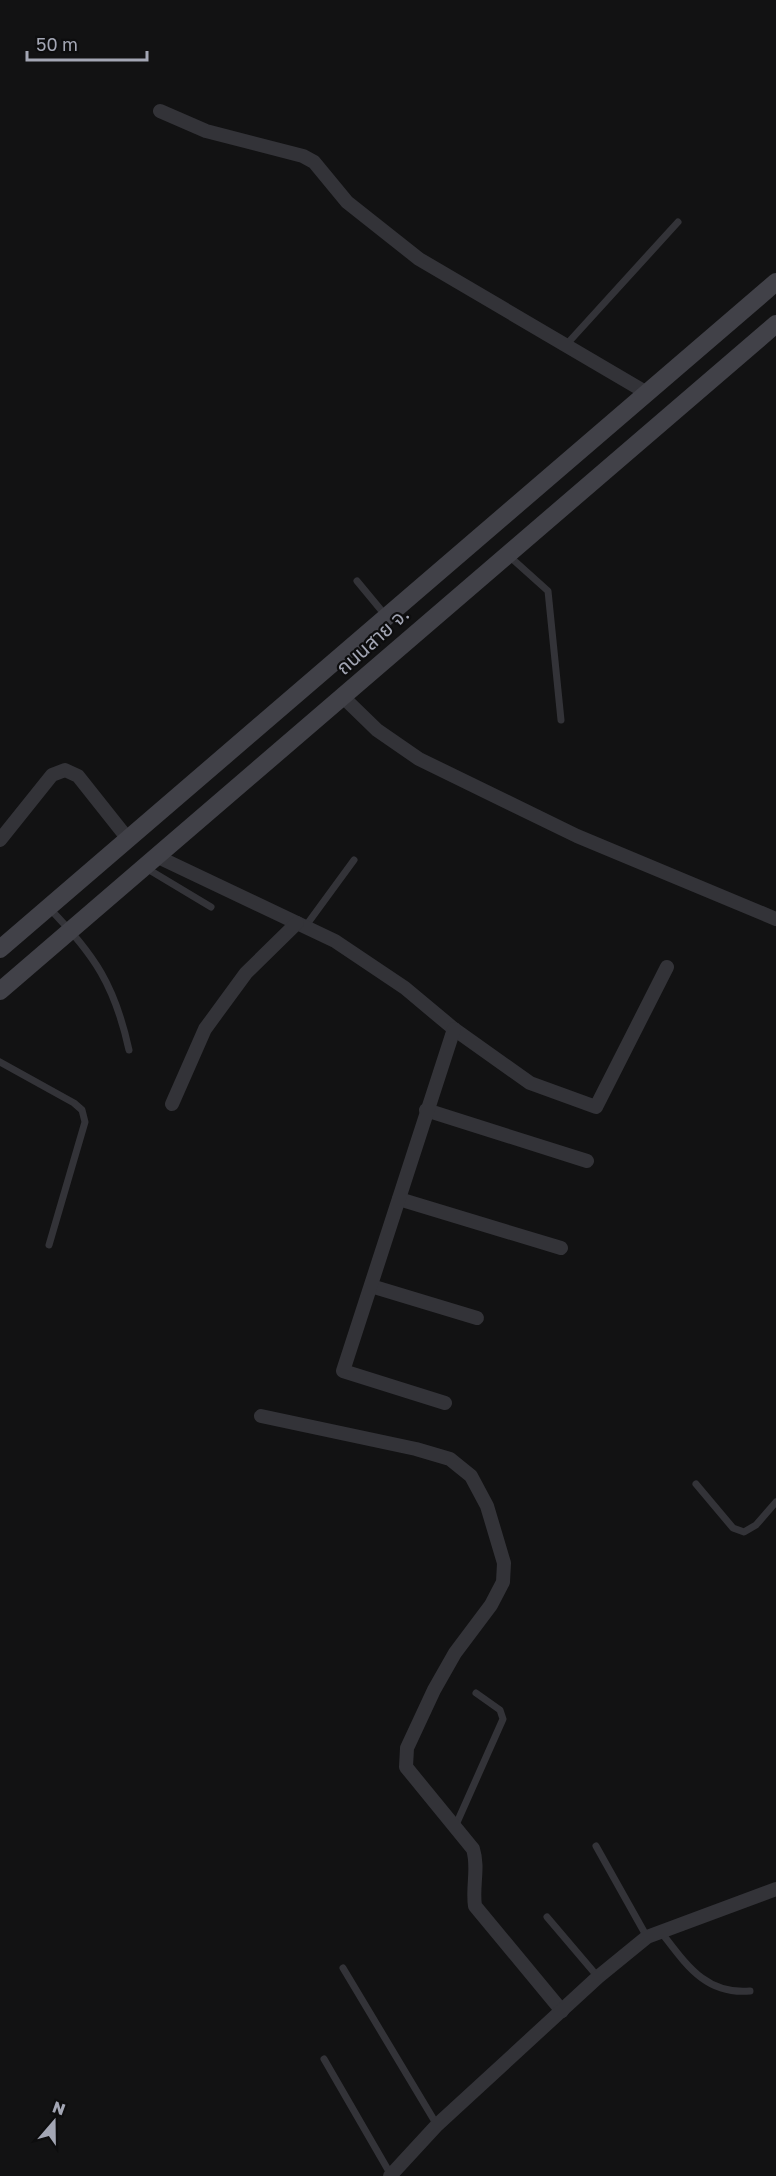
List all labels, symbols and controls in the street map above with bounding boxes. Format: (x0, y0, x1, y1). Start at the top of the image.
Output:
scale bar (27, 24, 147, 62)
text: 50 m (36, 33, 78, 55)
street label: ถนนสาย จ. (331, 601, 413, 679)
north arrow (24, 2092, 84, 2152)
text: N (50, 2096, 68, 2119)

